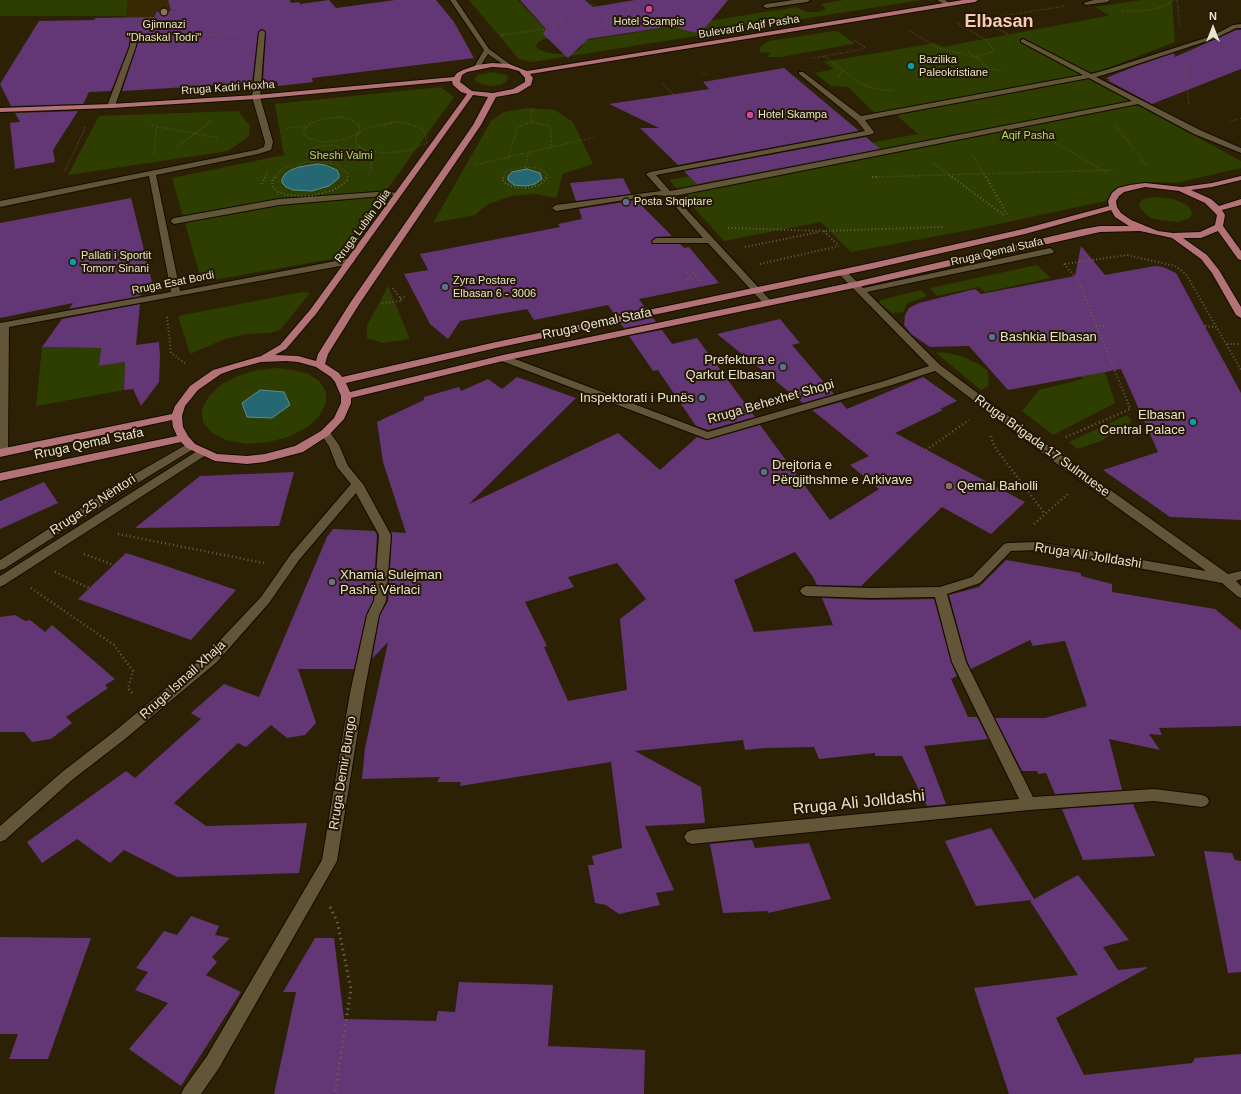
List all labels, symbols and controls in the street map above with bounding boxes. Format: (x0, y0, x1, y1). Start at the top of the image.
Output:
marker: Hotel Scampis (644, 4, 654, 14)
marker: Gjimnazi "Dhaskal Todri" (159, 7, 169, 17)
north arrow (1193, 8, 1233, 48)
text: N (1209, 10, 1217, 22)
district label: Elbasan (964, 11, 1034, 33)
street label: Bulevardi Aqif Pasha (698, 12, 800, 42)
place label: Hotel Scampis (614, 15, 684, 29)
place label: Gjimnazi "Dhaskal Todri" (127, 18, 201, 44)
place label: Bazilika Paleokristiane (919, 53, 988, 79)
marker: Bazilika Paleokristiane (906, 61, 916, 71)
street label: Rruga Kadri Hoxha (181, 78, 275, 98)
place label: Hotel Skampa (758, 108, 827, 122)
marker: Hotel Skampa (745, 110, 755, 120)
park label: Aqif Pasha (1001, 129, 1055, 143)
park label: Sheshi Valmi (309, 149, 373, 163)
street label: Rruga Lublin Djlia (332, 187, 394, 265)
place label: Posta Shqiptare (634, 195, 712, 209)
marker: Posta Shqiptare (621, 197, 631, 207)
street label: Rruga Qemal Stafa (950, 235, 1044, 269)
place label: Pallati i Sportit Tomorr Sinani (81, 249, 151, 275)
marker: Pallati i Sportit Tomorr Sinani (68, 257, 78, 267)
street label: Rruga Esat Bordi (131, 269, 215, 297)
place label: Zyra Postare Elbasan 6 - 3006 (453, 274, 536, 300)
marker: Zyra Postare Elbasan 6 - 3006 (440, 282, 450, 292)
street label: Rruga Qemal Stafa (541, 305, 653, 343)
place label: Bashkia Elbasan (1000, 329, 1097, 345)
marker: Bashkia Elbasan (987, 332, 997, 342)
place label: Prefektura e Qarkut Elbasan (685, 352, 775, 383)
marker: Prefektura e Qarkut Elbasan (778, 362, 788, 372)
street label: Rruga Behexhet Shopi (706, 376, 836, 428)
place label: Inspektorati i Punës (580, 390, 694, 406)
street label: Rruga Brigada 17 Sulmuese (971, 392, 1113, 500)
marker: Inspektorati i Punës (697, 393, 707, 403)
place label: Elbasan Central Palace (1100, 407, 1185, 438)
marker: Elbasan Central Palace (1188, 417, 1198, 427)
street label: Rruga Qemal Stafa (33, 425, 145, 463)
place label: Drejtoria e Përgjithshme e Arkivave (772, 457, 912, 488)
marker: Drejtoria e Përgjithshme e Arkivave (759, 467, 769, 477)
street label: Rruga 25 Nëntori (47, 471, 139, 539)
place label: Qemal Baholli (957, 478, 1038, 494)
marker: Qemal Baholli (944, 481, 954, 491)
street label: Rruga Ali Jolldashi (1034, 540, 1142, 572)
place label: Xhamia Sulejman Pashë Vërlaci (340, 567, 442, 598)
marker: Xhamia Sulejman Pashë Vërlaci (327, 577, 337, 587)
street label: Rruga Ismail Xhaja (137, 637, 229, 723)
street label: Rruga Demir Bungo (326, 715, 360, 831)
street label: Rruga Ali Jolldashi (792, 787, 926, 819)

